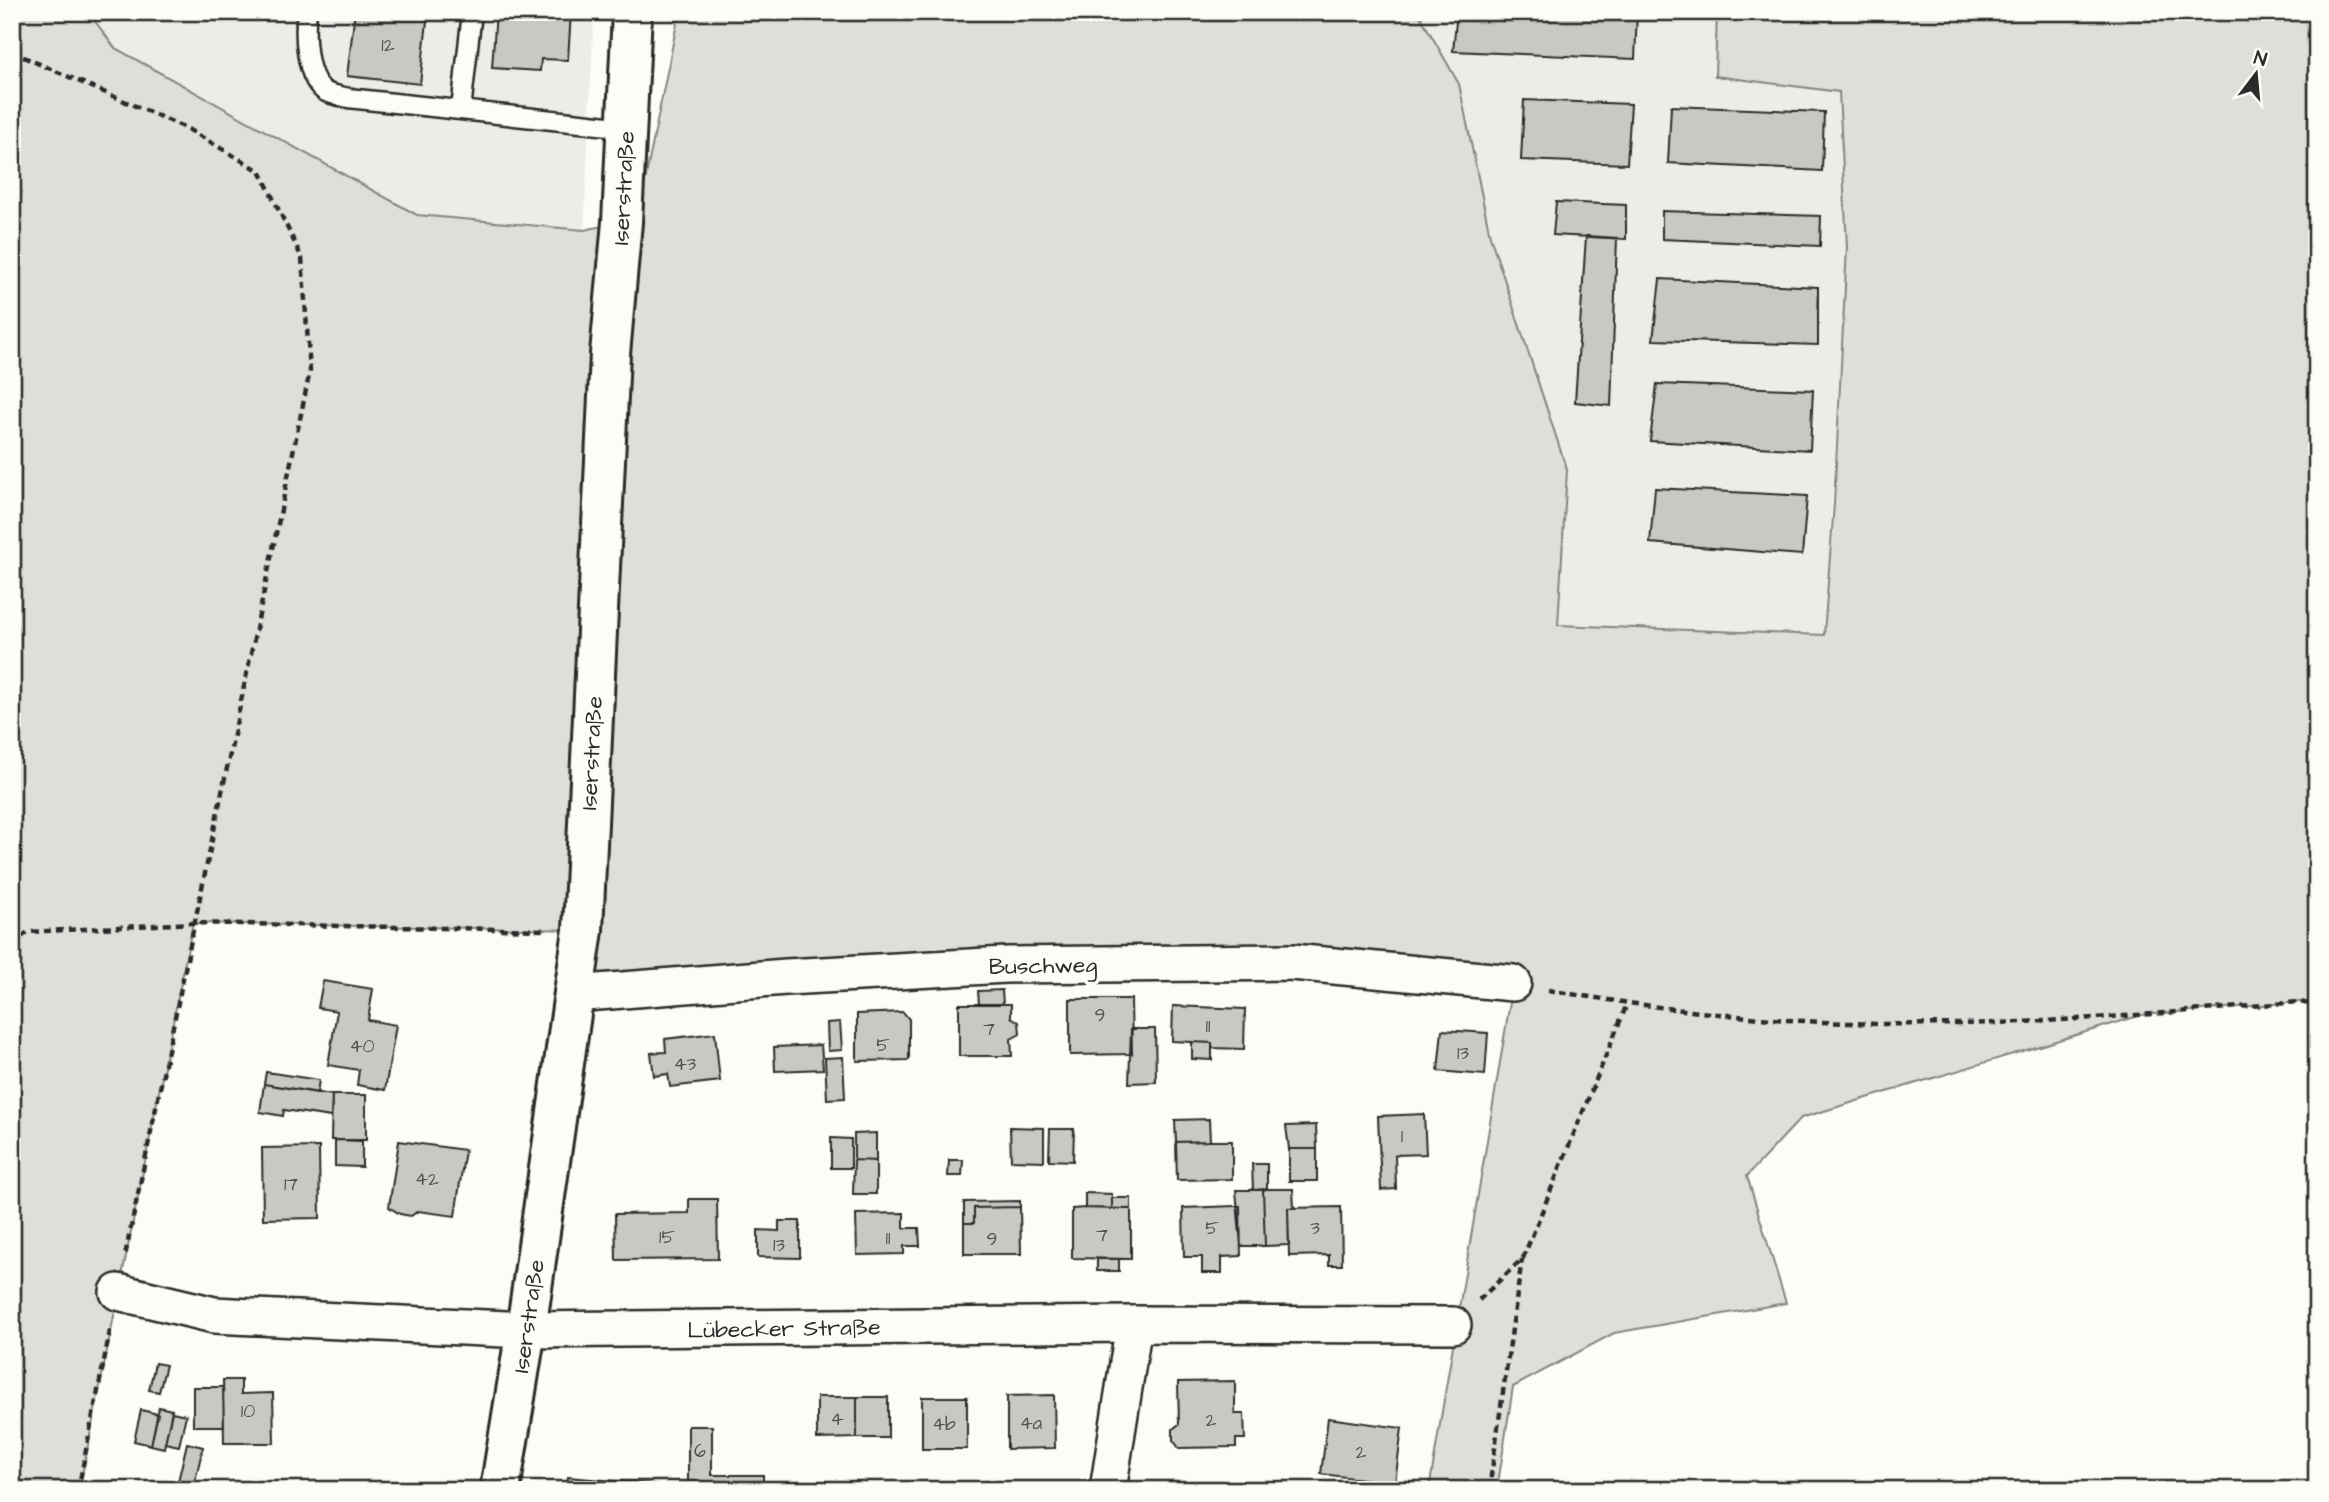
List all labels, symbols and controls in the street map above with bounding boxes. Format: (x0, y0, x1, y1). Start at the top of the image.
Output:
house number: 12 (381, 32, 395, 59)
north arrow (2220, 38, 2290, 108)
text: N (2251, 44, 2270, 74)
street label: Iserstraße (605, 130, 643, 246)
street label: Iserstraße (573, 695, 611, 811)
street label: Buschweg (989, 949, 1098, 984)
house number: 9 (1095, 1002, 1105, 1029)
house number: 11 (1206, 1013, 1211, 1040)
house number: 7 (983, 1016, 995, 1043)
house number: 5 (876, 1032, 890, 1059)
house number: 40 (350, 1033, 374, 1060)
house number: 13 (1457, 1040, 1469, 1067)
house number: 43 (674, 1051, 697, 1078)
house number: 1 (1401, 1123, 1404, 1150)
house number: 42 (415, 1166, 439, 1193)
house number: 17 (284, 1171, 298, 1198)
house number: 5 (1205, 1215, 1219, 1242)
house number: 3 (1310, 1215, 1320, 1242)
house number: 7 (1096, 1222, 1108, 1249)
house number: 15 (659, 1224, 675, 1251)
house number: 11 (886, 1225, 891, 1252)
house number: 9 (987, 1226, 997, 1253)
house number: 13 (773, 1232, 785, 1259)
street label: Iserstraße (505, 1257, 553, 1375)
street label: Lübecker Straße (687, 1311, 881, 1347)
house number: 10 (241, 1398, 255, 1425)
house number: 4 (831, 1406, 844, 1433)
house number: 2 (1206, 1407, 1217, 1434)
house number: 4a (1020, 1410, 1043, 1437)
house number: 4b (932, 1411, 956, 1438)
house number: 6 (694, 1438, 706, 1465)
house number: 2 (1356, 1439, 1367, 1466)

